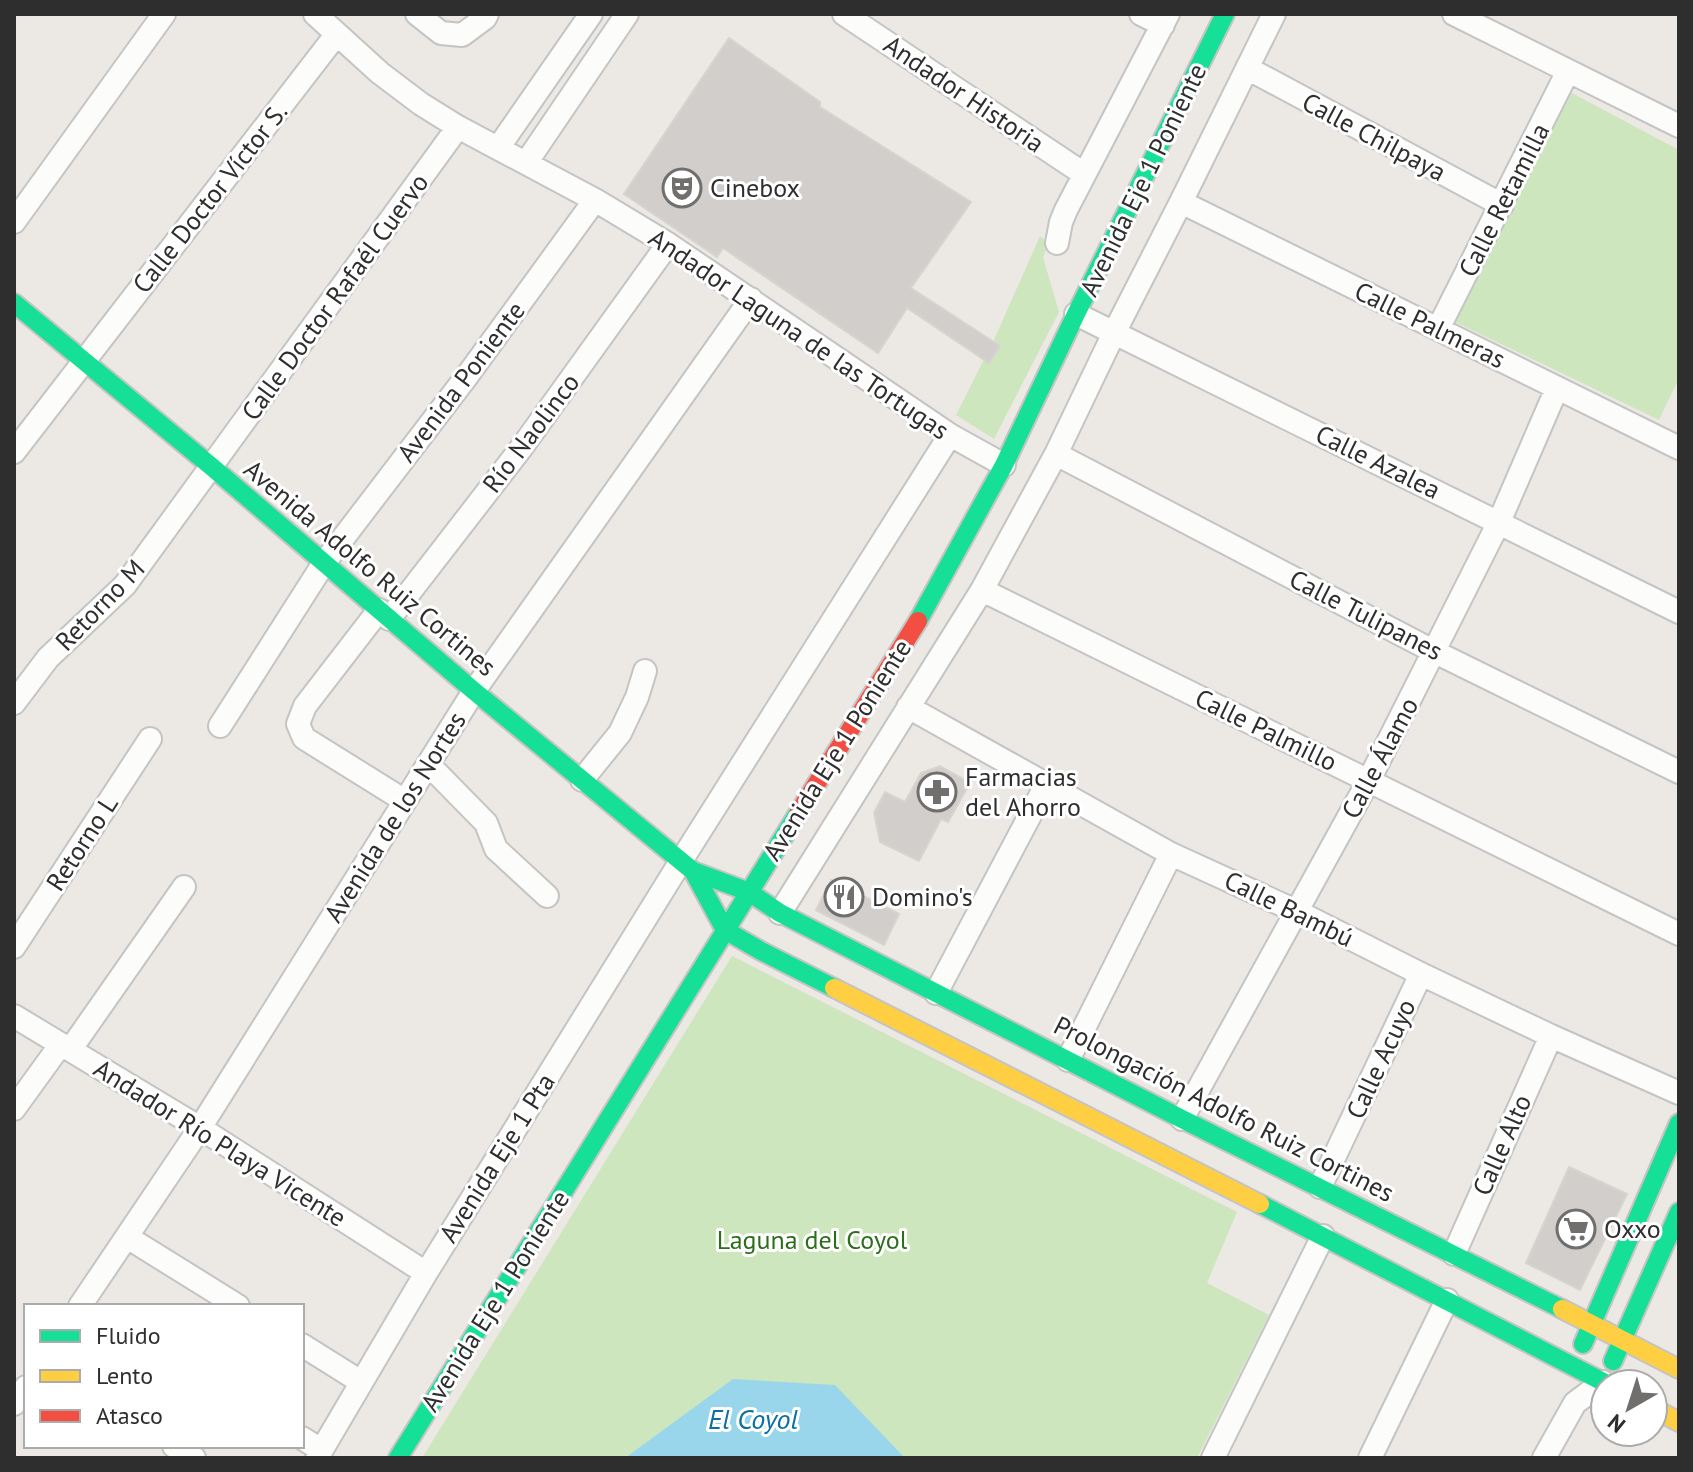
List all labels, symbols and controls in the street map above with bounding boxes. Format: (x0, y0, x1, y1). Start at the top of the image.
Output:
street label: Andador Historia (878, 28, 1051, 159)
street label: Avenida Eje 1 Poniente (1072, 58, 1213, 302)
street label: Calle Chilpaya (1297, 85, 1452, 188)
street label: Calle Doctor Víctor S. (125, 96, 294, 300)
street label: Calle Retamilla (1451, 117, 1556, 282)
street label: Calle Doctor Rafaél Cuervo (234, 167, 435, 427)
theatre icon: Cinebox (661, 167, 703, 209)
place label: Cinebox (710, 171, 800, 204)
street label: Andador Laguna de las Tortugas (643, 221, 956, 446)
street label: Calle Palmeras (1349, 274, 1511, 375)
street label: Avenida Poniente (389, 295, 532, 469)
street label: Río Naolinco (475, 366, 586, 499)
street label: Calle Azalea (1310, 417, 1446, 506)
street label: Avenida Adolfo Ruiz Cortines (237, 452, 503, 683)
street label: Retorno M (48, 552, 151, 657)
street label: Calle Tulipanes (1284, 562, 1448, 667)
street label: Avenida Eje 1 Poniente (755, 633, 918, 867)
street label: Calle Palmillo (1190, 681, 1343, 778)
street label: Calle Álamo (1334, 691, 1425, 824)
street label: Avenida de los Nortes (316, 705, 473, 928)
place label: Farmacias del Ahorro (965, 760, 1081, 823)
pharmacy icon: Farmacias del Ahorro (916, 771, 958, 813)
street label: Retorno L (39, 789, 125, 897)
street label: Calle Bambú (1219, 863, 1359, 954)
restaurant icon: Domino's (823, 876, 865, 918)
place label: Domino's (872, 880, 973, 913)
street label: Calle Acuyo (1339, 994, 1423, 1124)
street label: Prolongación Adolfo Ruiz Cortines (1049, 1008, 1400, 1209)
street label: Andador Río Playa Vicente (88, 1051, 353, 1234)
street label: Avenida Eje 1 Pta (431, 1067, 562, 1248)
street label: Calle Alto (1465, 1089, 1538, 1200)
street label: Avenida Eje 1 Poniente (413, 1184, 576, 1418)
supermarket icon: Oxxo (1555, 1208, 1597, 1250)
place label: Oxxo (1604, 1212, 1661, 1245)
park label: Laguna del Coyol (717, 1223, 908, 1256)
legend (24, 1304, 304, 1448)
text: Fluido (96, 1320, 161, 1351)
text: Lento (96, 1360, 153, 1391)
north arrow (1589, 1368, 1669, 1448)
text: Atasco (96, 1400, 163, 1431)
water label: El Coyol (708, 1400, 799, 1437)
text: N (1602, 1408, 1631, 1439)

